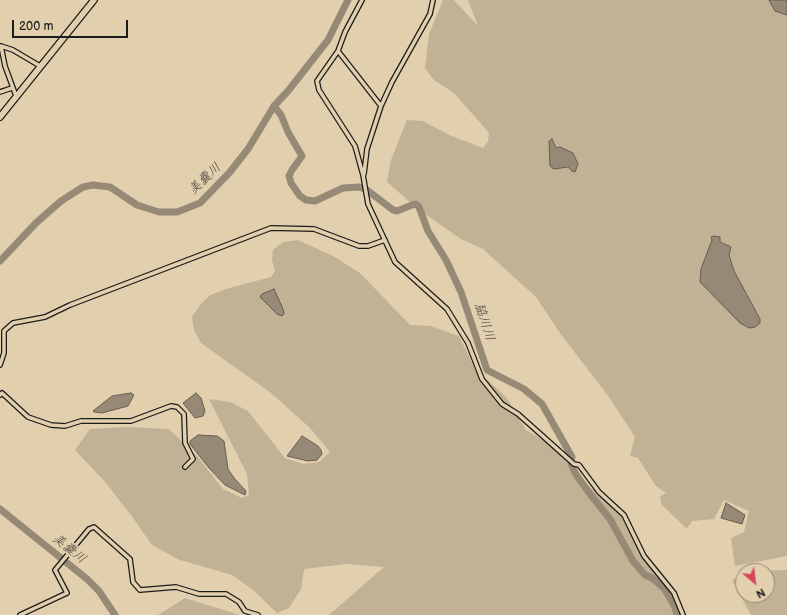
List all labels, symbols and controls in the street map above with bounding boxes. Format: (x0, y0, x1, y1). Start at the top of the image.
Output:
scale bar (14, 12, 130, 38)
text: 200 m (19, 19, 53, 34)
water label: 美嚢川 (185, 160, 225, 198)
water label: 脇川川 (471, 301, 497, 343)
water label: 美嚢川 (49, 531, 89, 567)
north arrow (735, 563, 775, 603)
text: N (754, 585, 767, 601)

